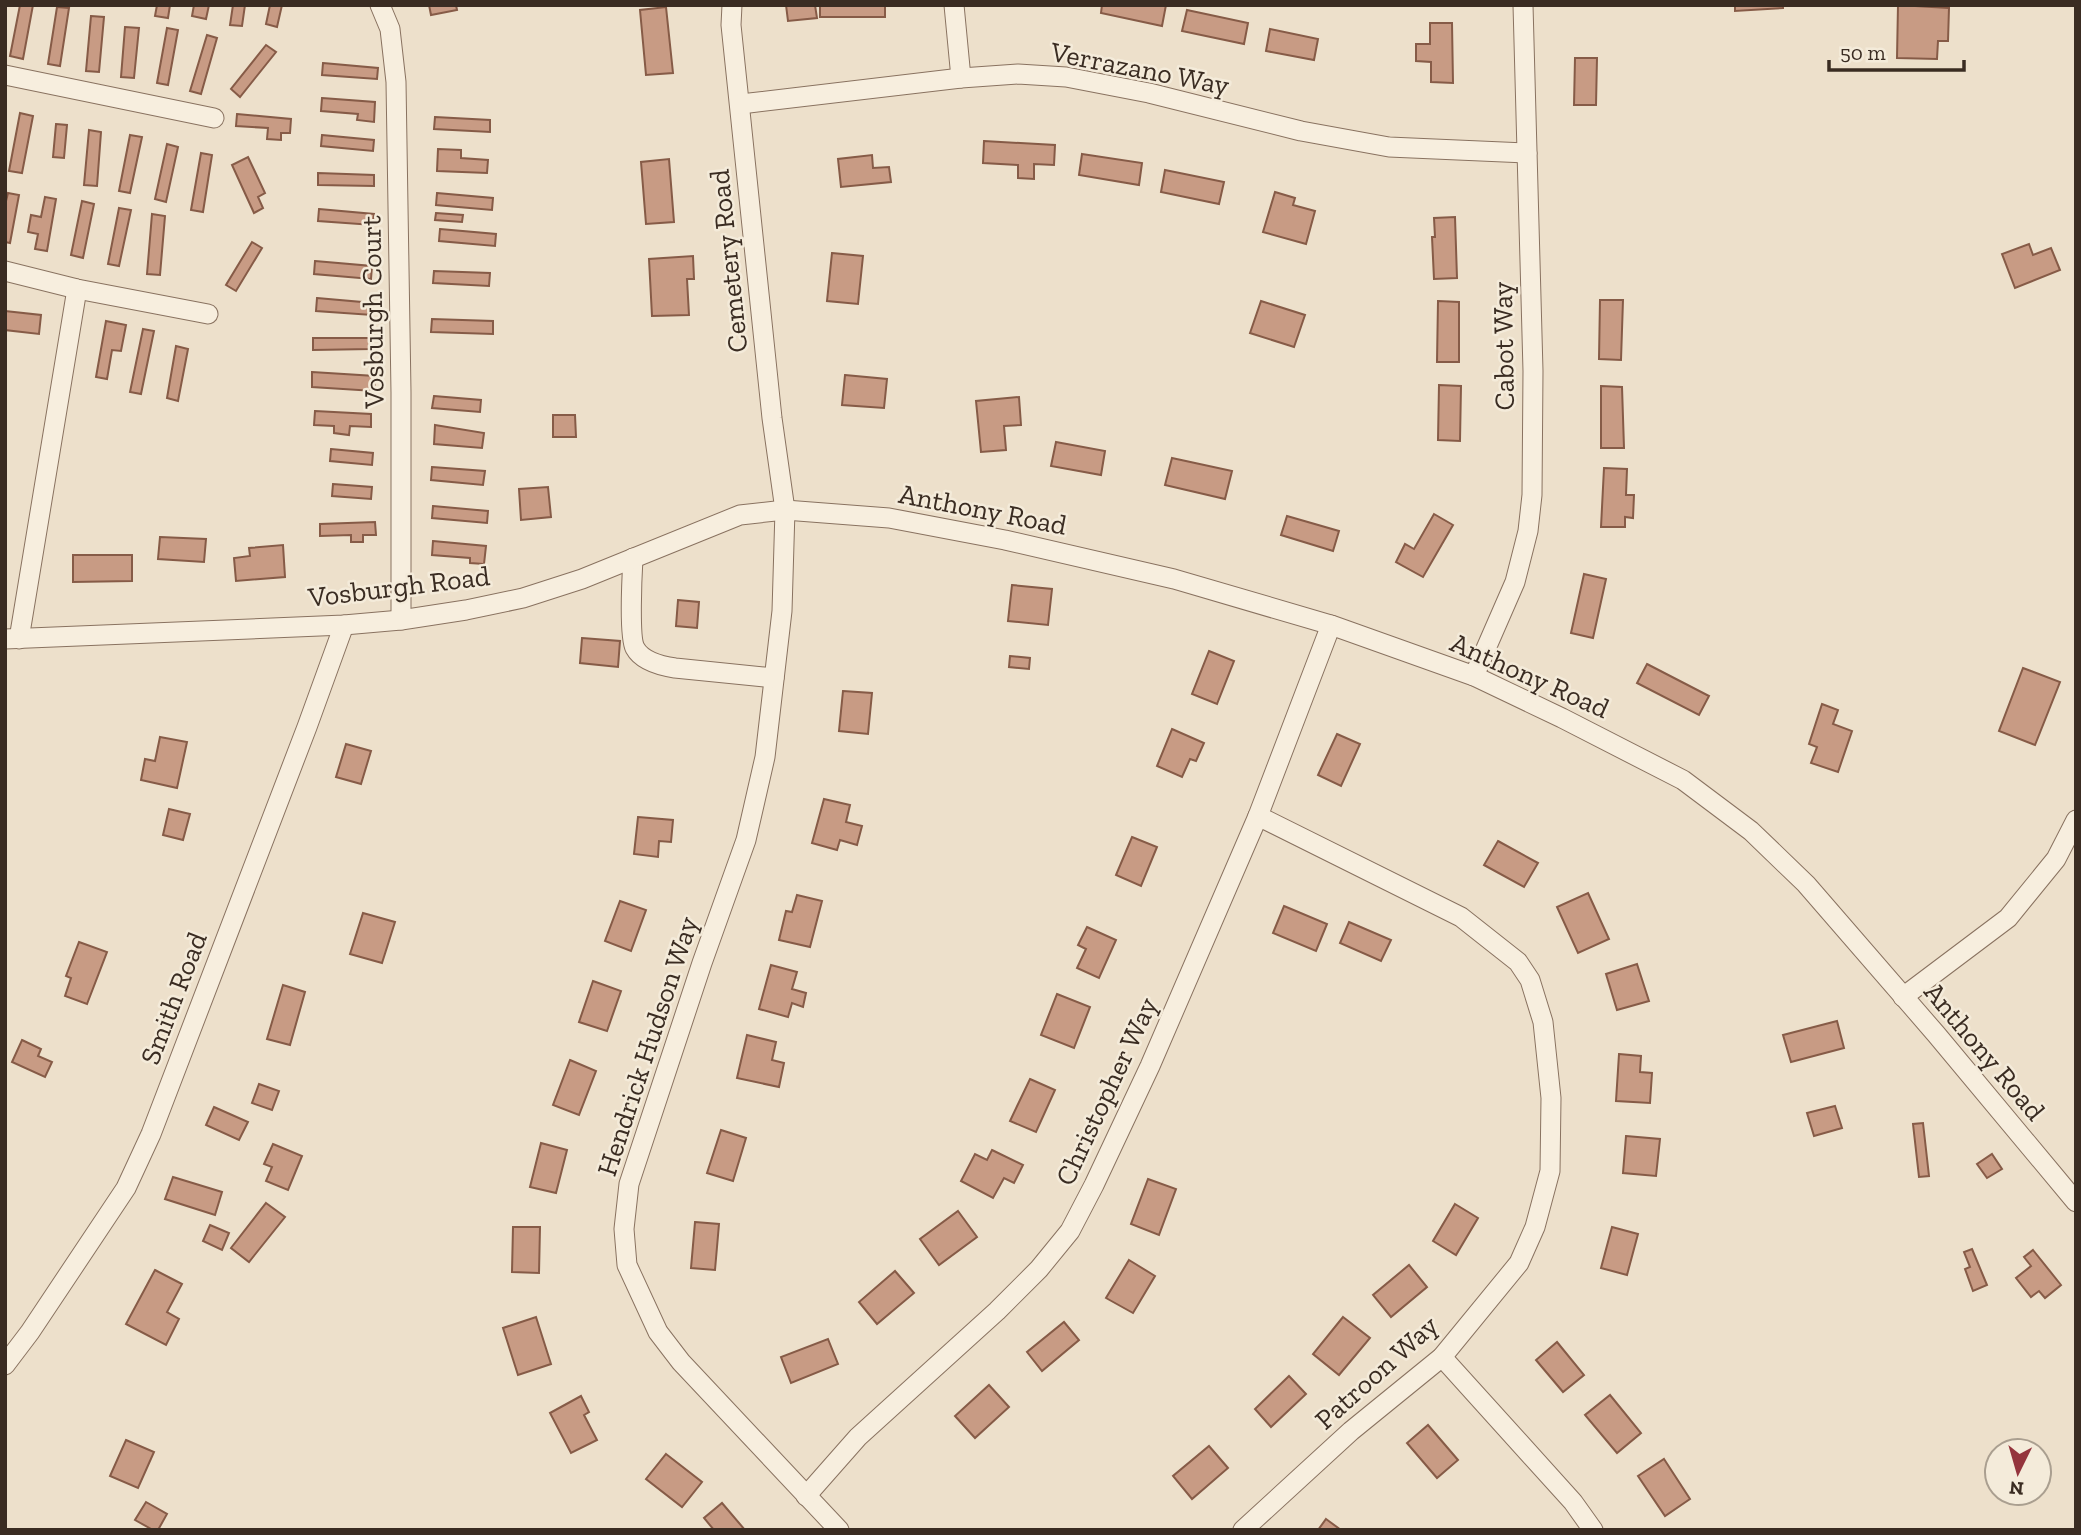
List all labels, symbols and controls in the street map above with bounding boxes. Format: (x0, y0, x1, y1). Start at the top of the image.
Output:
scale bar (1829, 28, 1964, 72)
street label: Verrazano Way (1047, 35, 1233, 102)
text: 50 m (1840, 40, 1886, 65)
street label: Cemetery Road (702, 168, 755, 354)
street label: Vosburgh Court (354, 215, 391, 410)
street label: Cabot Way (1486, 281, 1521, 411)
street label: Anthony Road (896, 477, 1070, 542)
street label: Vosburgh Road (305, 559, 492, 614)
street label: Anthony Road (1445, 626, 1614, 725)
street label: Hendrick Hudson Way (590, 912, 705, 1180)
street label: Smith Road (133, 927, 214, 1069)
street label: Anthony Road (1917, 976, 2052, 1127)
street label: Christopher Way (1048, 991, 1165, 1190)
street label: Patroon Way (1308, 1308, 1445, 1436)
north arrow (1983, 1437, 2053, 1507)
text: N (2008, 1476, 2025, 1501)

